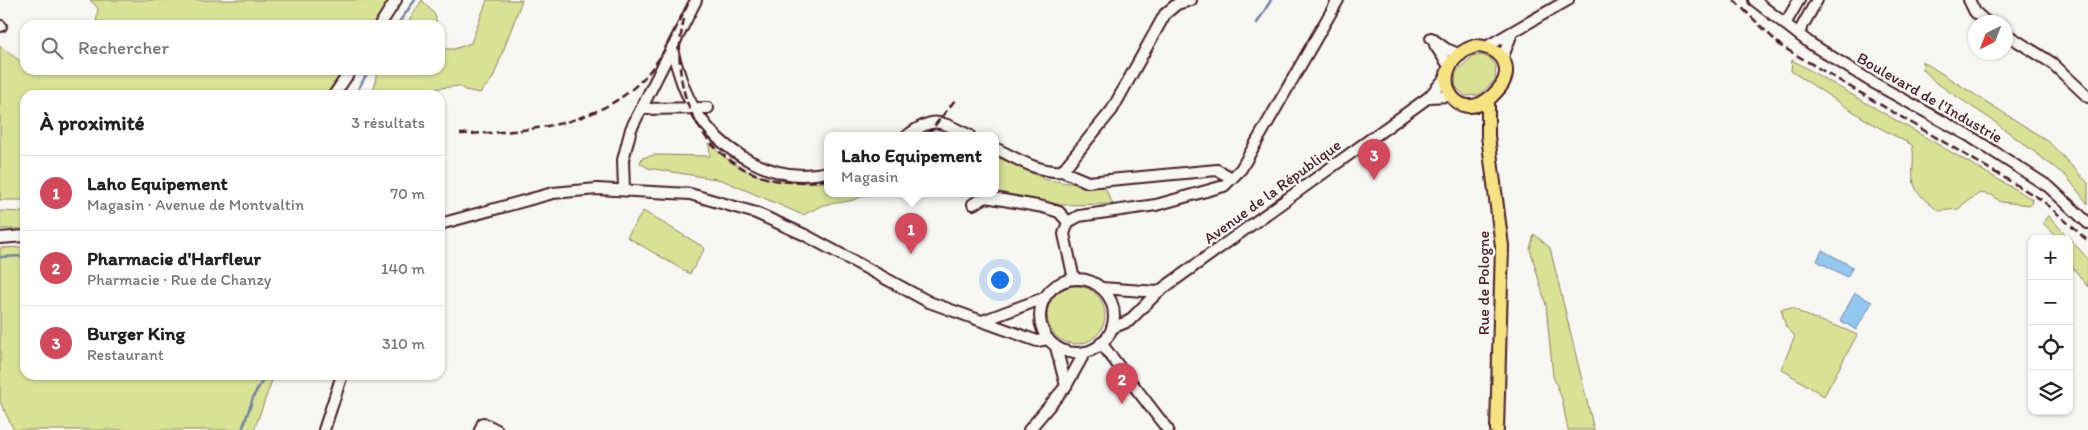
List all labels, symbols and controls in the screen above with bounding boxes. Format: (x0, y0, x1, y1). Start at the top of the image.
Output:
north arrow (1968, 15, 2013, 60)
search box (20, 20, 445, 75)
icon: search (38, 34, 66, 62)
text: Rechercher (78, 36, 169, 59)
street label: Boulevard de l'Industrie (1854, 48, 2006, 147)
text: À proximité (40, 110, 145, 135)
text: 3 résultats (351, 113, 425, 132)
popup (824, 132, 999, 197)
street label: Avenue de la République (1200, 135, 1345, 248)
pin: 3 (1358, 139, 1390, 180)
text: Laho Equipement (841, 144, 982, 167)
text: Magasin (841, 167, 898, 186)
text: Laho Equipement (87, 172, 228, 195)
text: 1 (52, 184, 60, 203)
text: 70 m (390, 184, 425, 203)
text: Magasin · Avenue de Montvaltin (87, 195, 304, 214)
pin: 1 (895, 213, 927, 254)
street label: Rue de Pologne (1474, 231, 1493, 335)
map controls (2028, 235, 2073, 415)
button: + (2028, 235, 2073, 280)
text: Pharmacie d'Harfleur (87, 247, 261, 270)
text: 2 (52, 259, 60, 278)
text: 140 m (381, 259, 425, 278)
your location (987, 267, 1013, 293)
text: Pharmacie · Rue de Chanzy (87, 270, 271, 289)
button: − (2028, 280, 2073, 325)
text: Burger King (87, 322, 185, 345)
button: locate (2028, 325, 2073, 370)
text: 3 (52, 334, 60, 353)
text: 310 m (382, 334, 425, 353)
text: Restaurant (87, 345, 164, 364)
pin: 2 (1106, 363, 1138, 404)
button: layers (2028, 370, 2073, 415)

